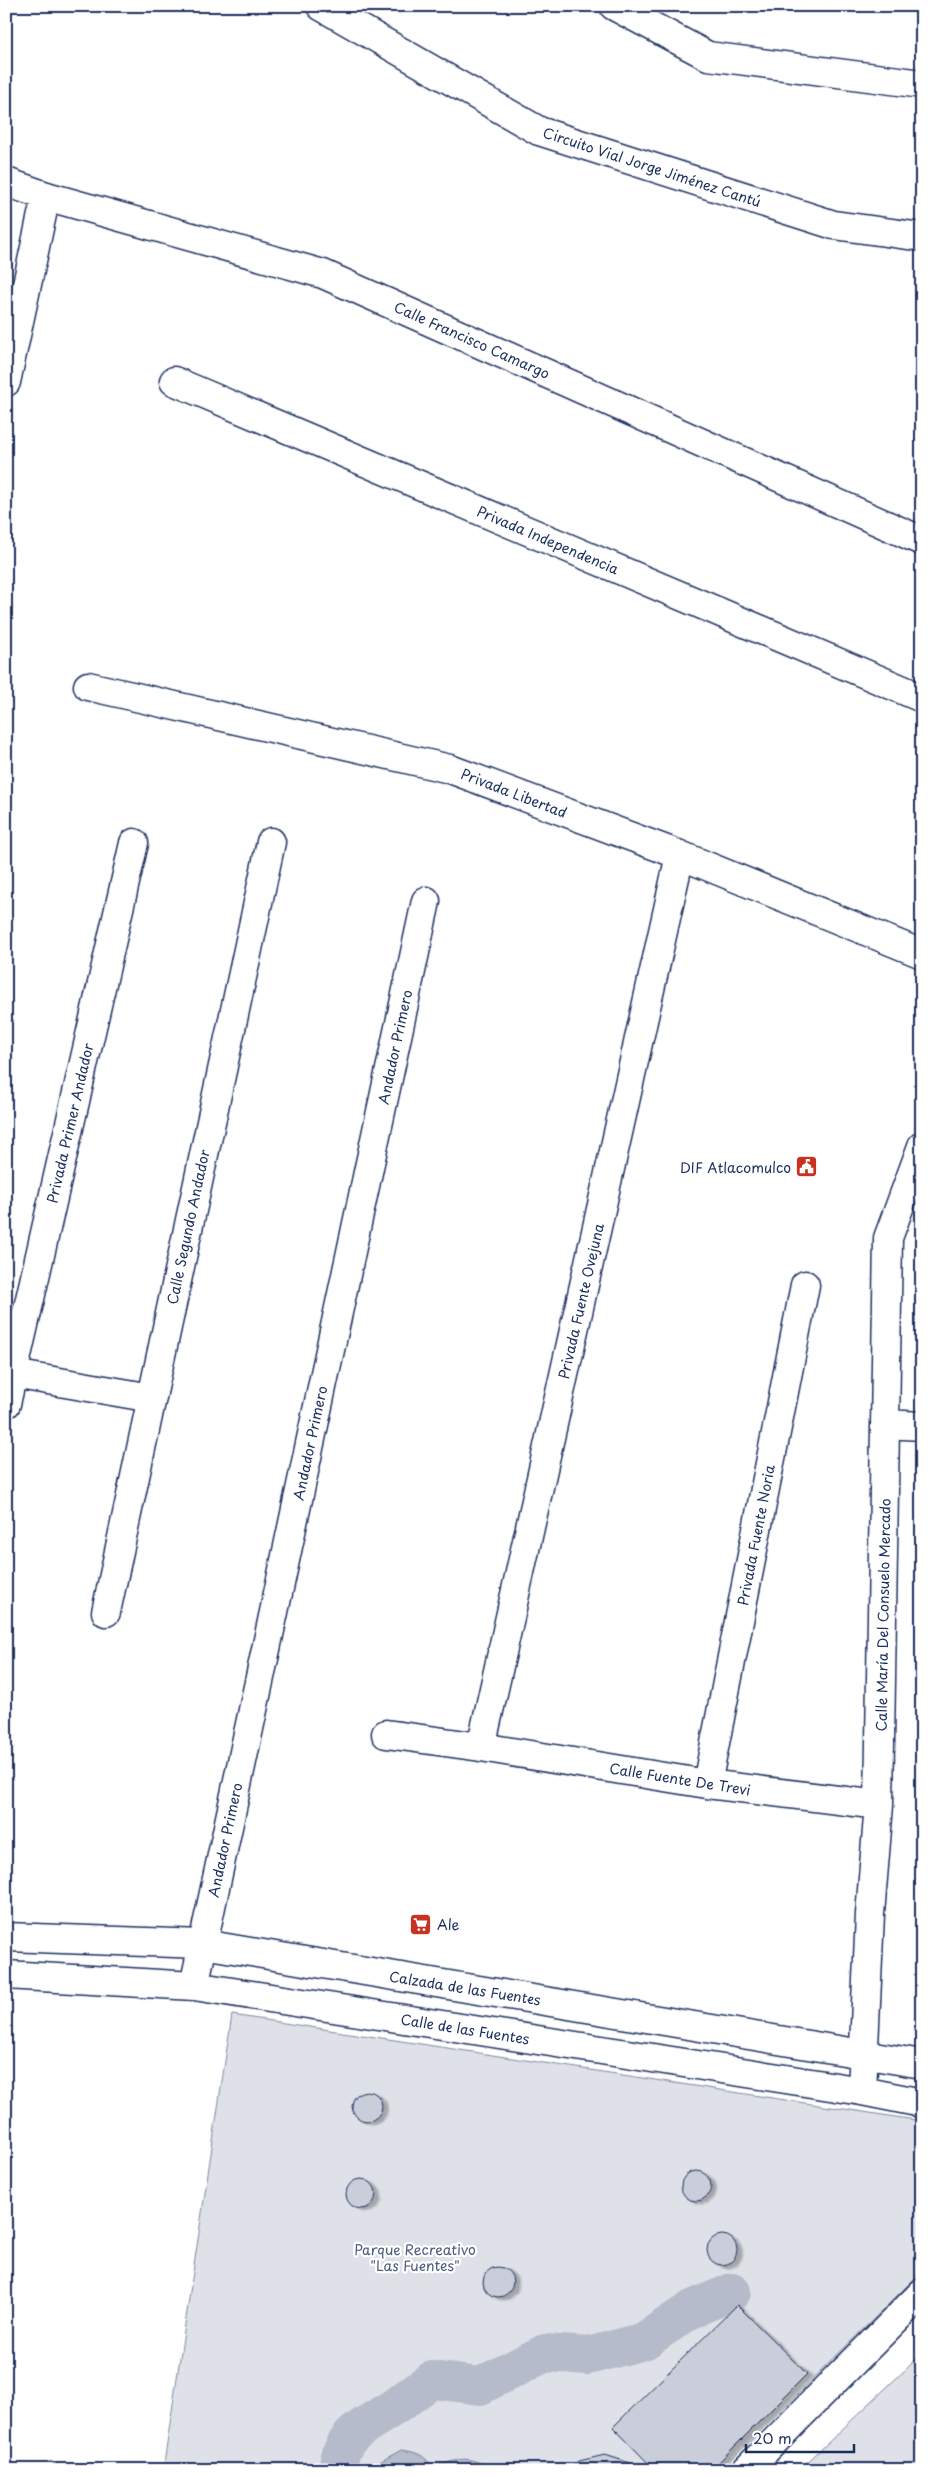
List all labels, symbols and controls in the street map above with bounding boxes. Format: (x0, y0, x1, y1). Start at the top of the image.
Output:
street label: Circuito Vial Jorge Jiménez Cantú (540, 122, 764, 212)
street label: Calle Francisco Camargo (391, 296, 553, 384)
street label: Privada Independencia (474, 501, 623, 580)
street label: Privada Libertad (458, 763, 570, 823)
street label: Andador Primero (373, 988, 417, 1106)
street label: Privada Primer Andador (41, 1040, 99, 1205)
street label: Calle Segundo Andador (161, 1147, 215, 1306)
public building icon: DIF Atlacomulco (795, 1155, 819, 1179)
place label: DIF Atlacomulco (680, 1157, 791, 1178)
street label: Privada Fuente Ovejuna (553, 1221, 609, 1381)
street label: Andador Primero (288, 1384, 332, 1502)
street label: Privada Fuente Noria (732, 1463, 780, 1607)
street label: Calle María Del Consuelo Mercado (870, 1498, 896, 1732)
street label: Calle Fuente De Trevi (608, 1757, 752, 1801)
street label: Andador Primero (203, 1781, 247, 1899)
supermarket icon: Ale (409, 1912, 433, 1936)
place label: Ale (437, 1914, 460, 1935)
street label: Calzada de las Fuentes (388, 1966, 542, 2010)
street label: Calle de las Fuentes (399, 2008, 531, 2050)
park label: Parque Recreativo "Las Fuentes" (354, 2239, 476, 2276)
scale bar (746, 2421, 853, 2453)
text: 20 m (753, 2426, 792, 2449)

